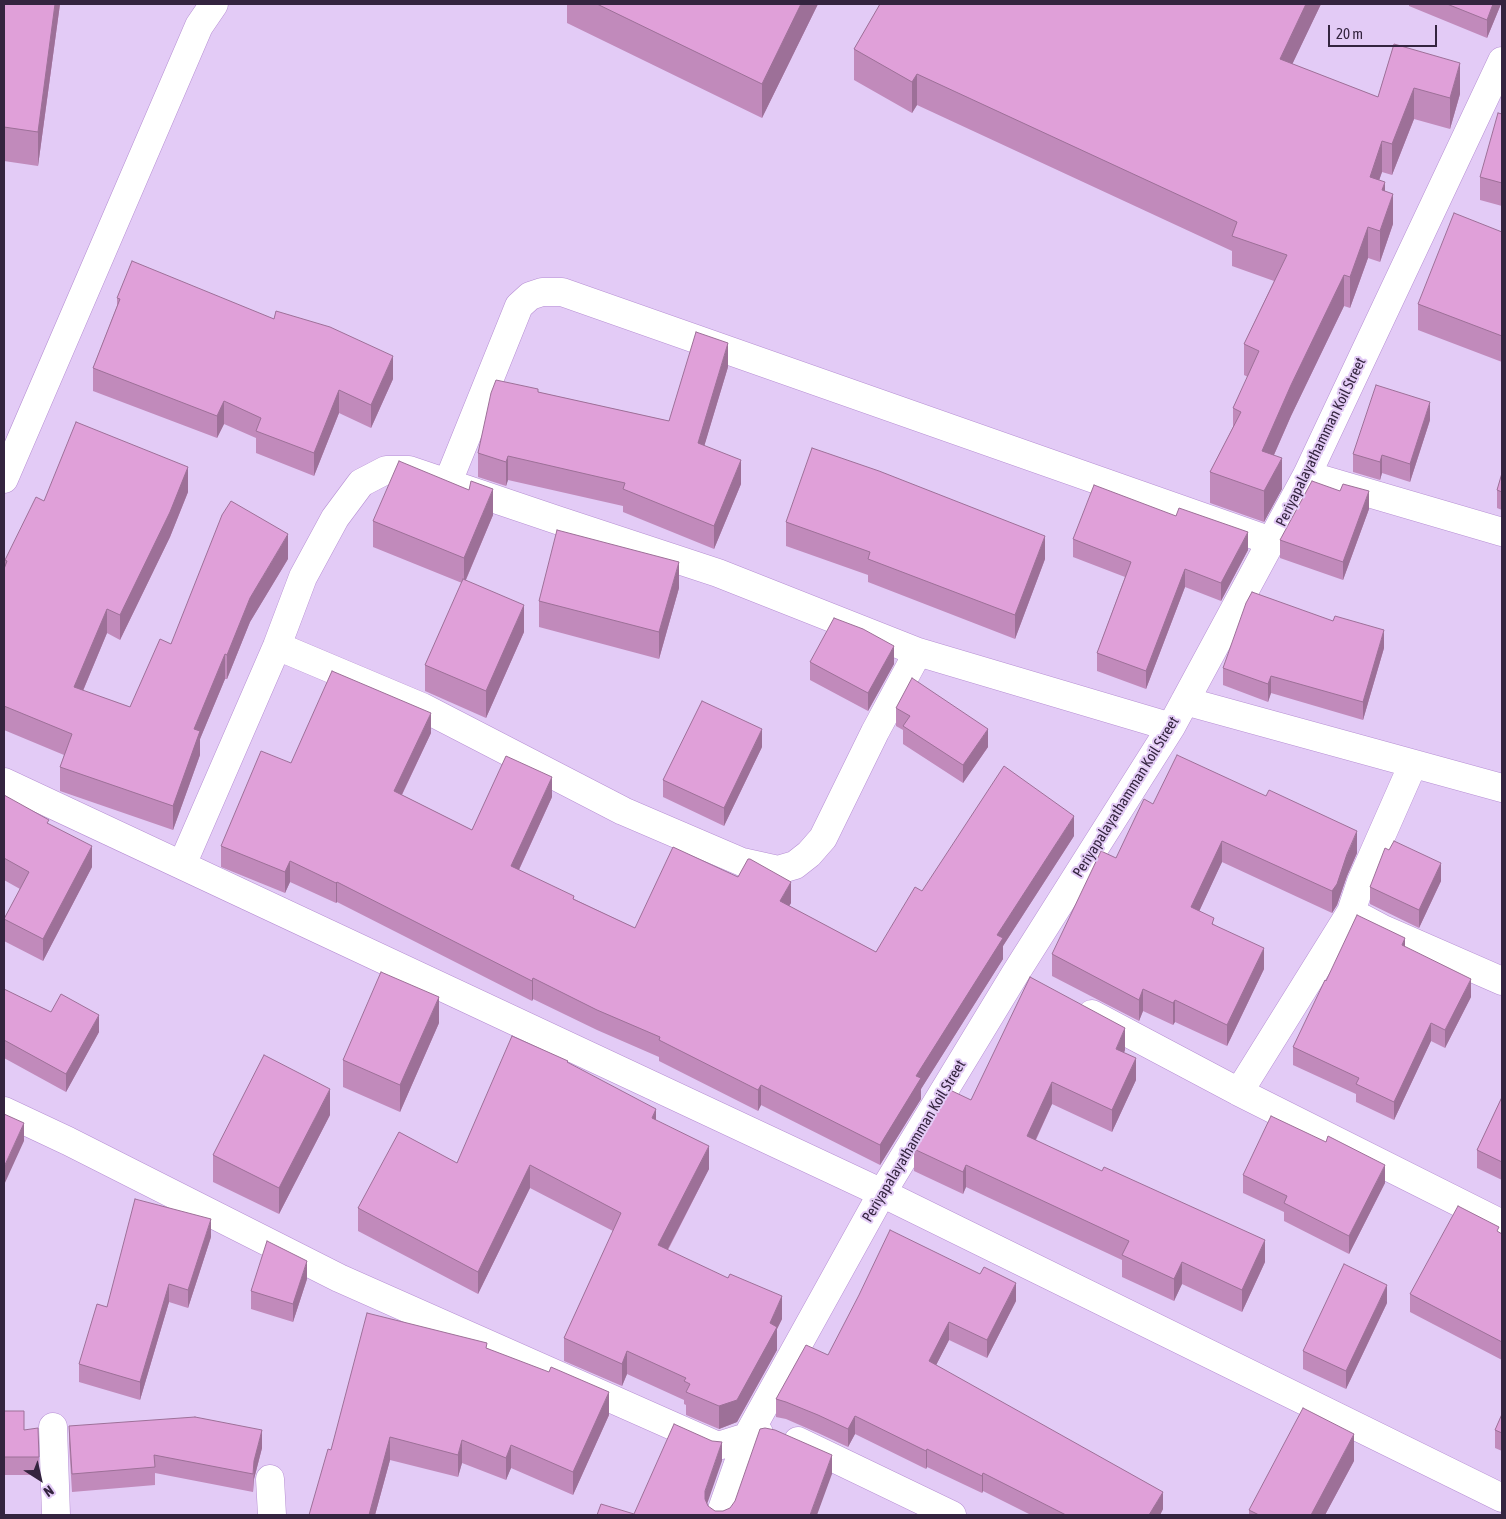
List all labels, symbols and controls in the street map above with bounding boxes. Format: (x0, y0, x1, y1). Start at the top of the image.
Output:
scale bar (1331, 15, 1440, 47)
text: 20 m (1336, 25, 1363, 42)
street label: Periyapalayathamman Koil Street (1272, 355, 1370, 529)
street label: Periyapalayathamman Koil Street (1069, 713, 1183, 881)
street label: Periyapalayathamman Koil Street (858, 1057, 970, 1225)
north arrow (15, 1454, 65, 1504)
text: N (41, 1482, 57, 1500)

